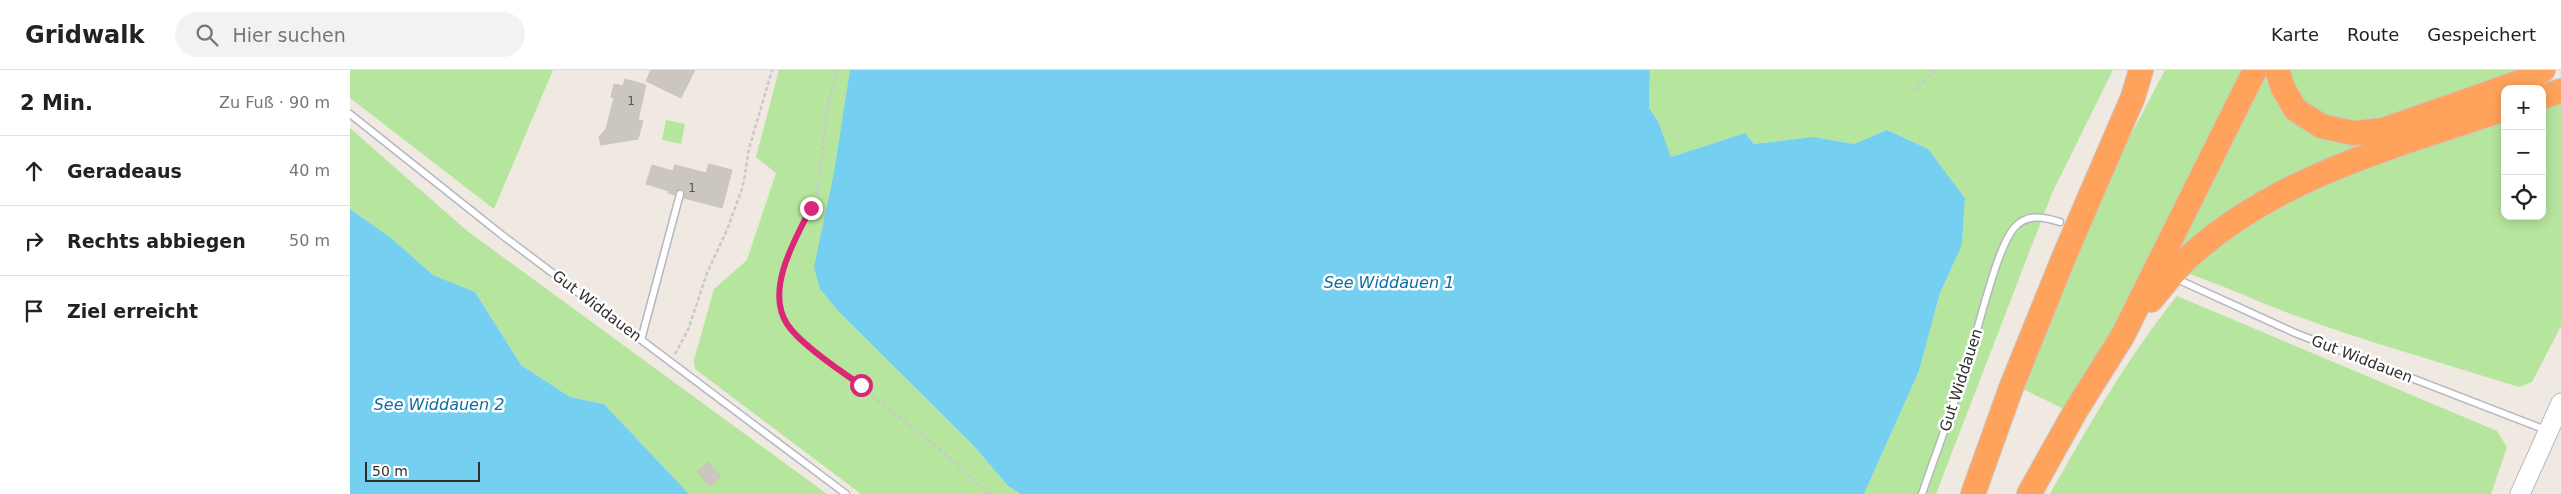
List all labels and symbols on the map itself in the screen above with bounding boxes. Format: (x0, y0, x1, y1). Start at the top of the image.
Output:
house number: 1 (627, 94, 635, 108)
house number: 1 (688, 181, 696, 195)
route end (800, 197, 823, 220)
street label: Gut Widdauen (549, 267, 645, 345)
water label: See Widdauen 1 (1324, 273, 1454, 292)
street label: Gut Widdauen (1936, 326, 1986, 434)
street label: Gut Widdauen (2309, 331, 2415, 387)
route start (850, 374, 873, 397)
water label: See Widdauen 2 (374, 395, 504, 414)
scale bar (365, 459, 480, 482)

